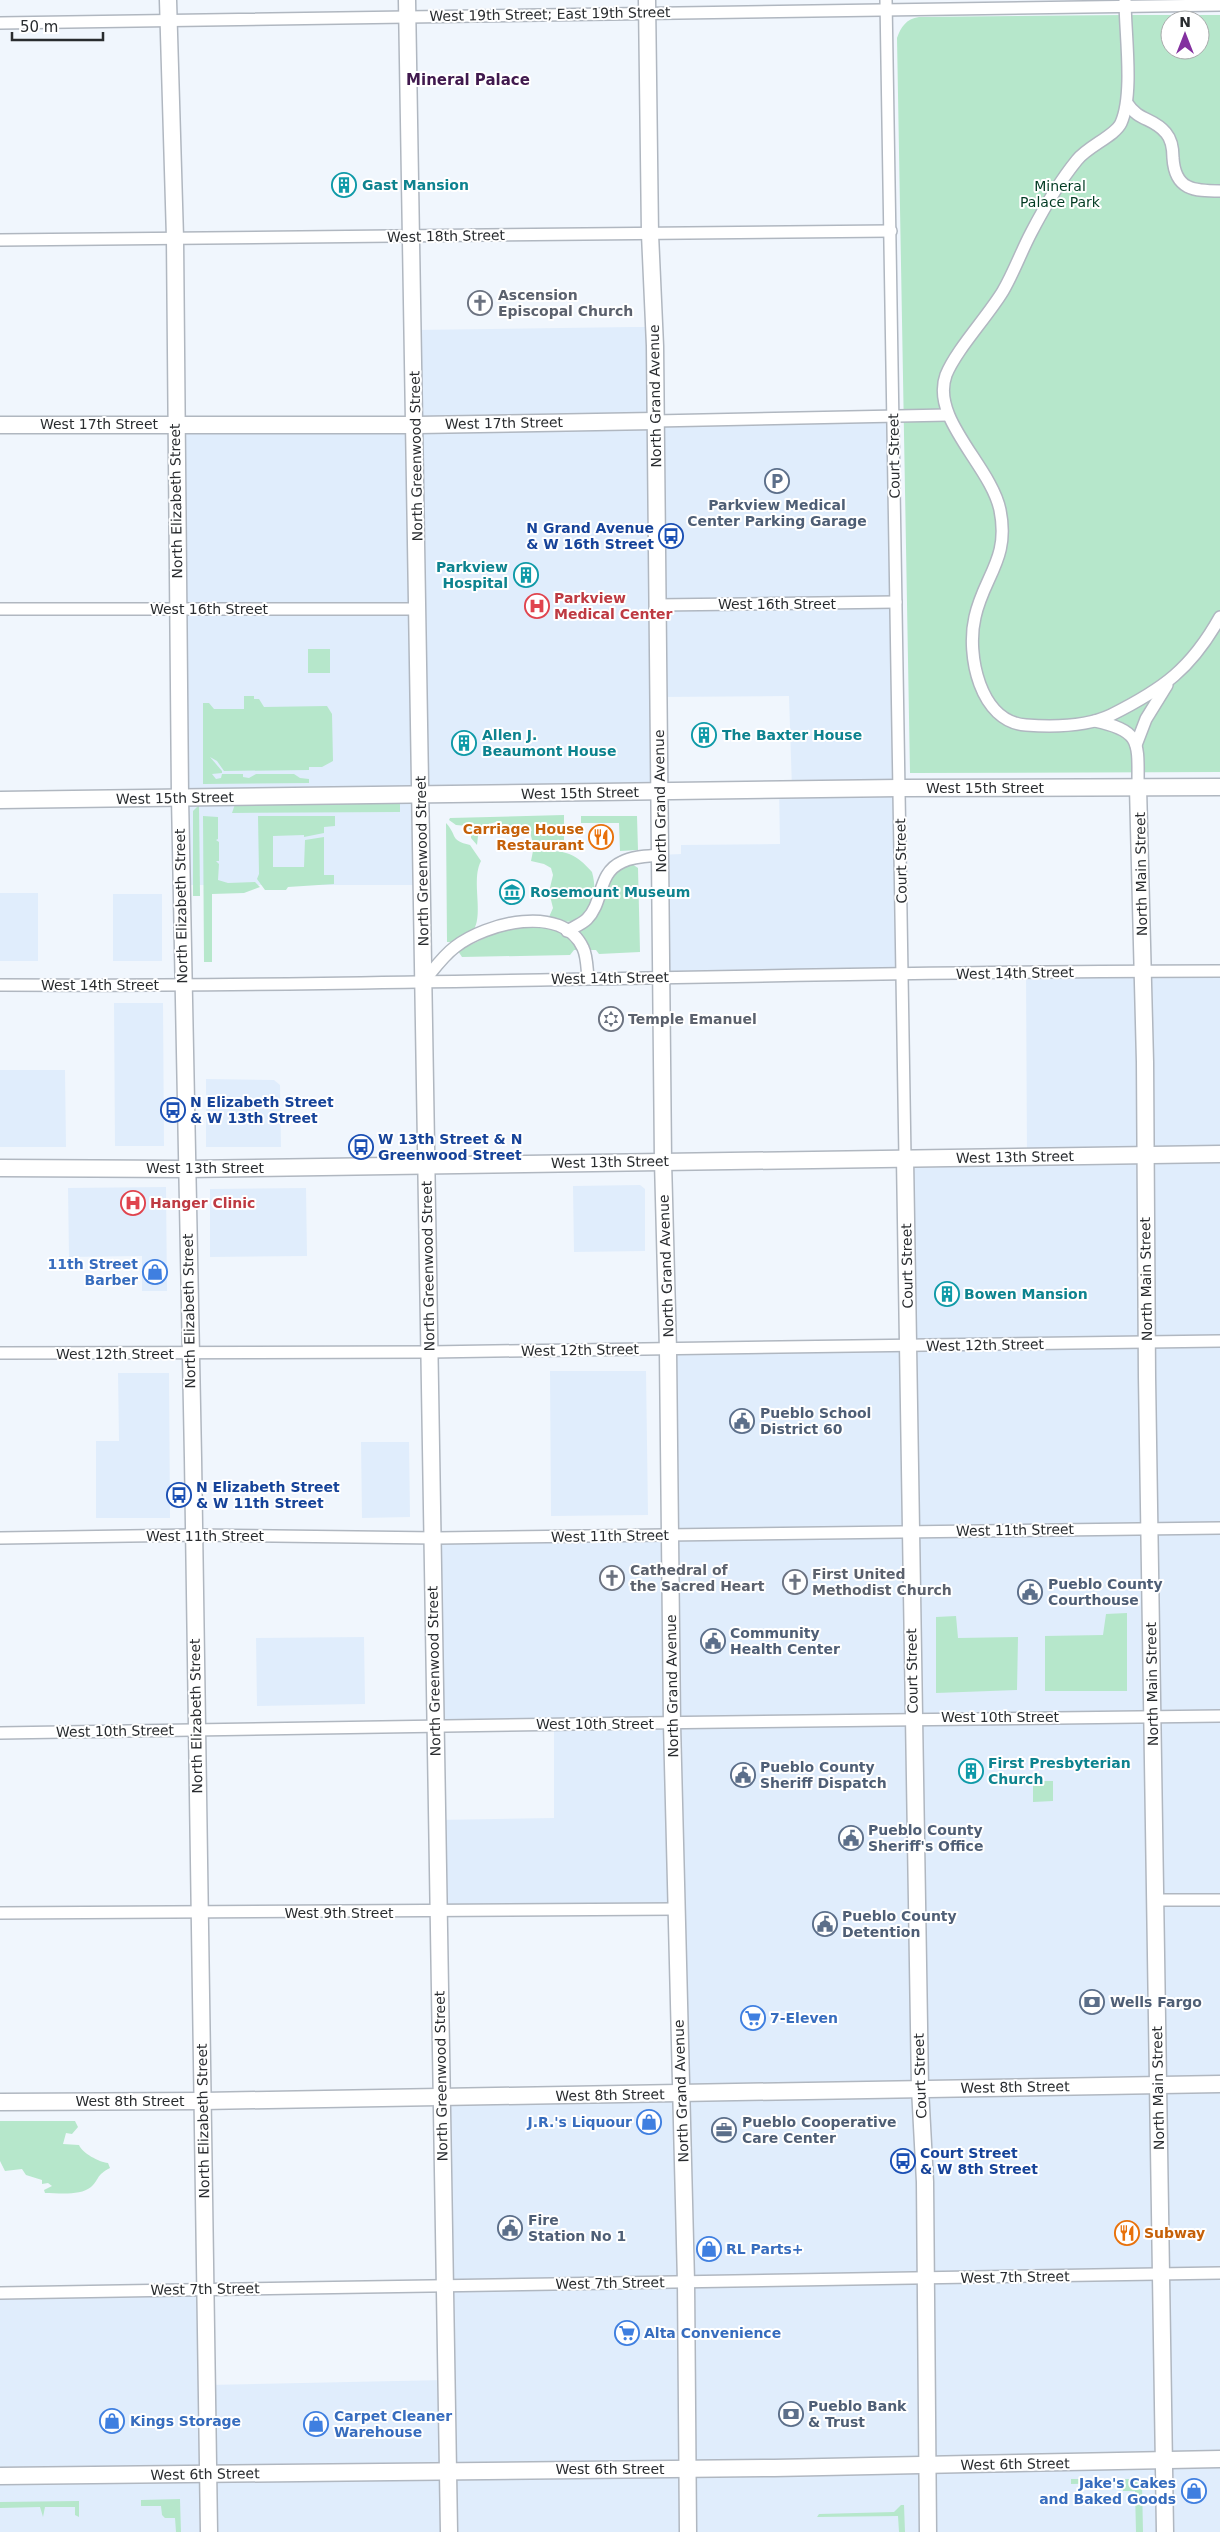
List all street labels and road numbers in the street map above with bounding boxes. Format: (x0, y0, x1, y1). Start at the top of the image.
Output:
street label: West 19th Street; East 19th Street (429, 4, 671, 24)
street label: West 18th Street (387, 227, 506, 245)
street label: North Grand Avenue (646, 324, 664, 468)
street label: North Greenwood Street (407, 370, 425, 541)
street label: Court Street (885, 413, 903, 499)
street label: West 17th Street (445, 414, 564, 432)
street label: West 17th Street (40, 416, 159, 432)
street label: North Elizabeth Street (167, 423, 185, 579)
street label: West 16th Street (718, 596, 837, 612)
street label: West 16th Street (150, 601, 269, 617)
street label: North Grand Avenue (651, 729, 669, 873)
street label: North Greenwood Street (413, 775, 431, 946)
street label: West 15th Street (926, 780, 1045, 796)
street label: West 15th Street (521, 784, 640, 802)
street label: West 15th Street (116, 789, 235, 807)
street label: North Main Street (1132, 811, 1150, 936)
street label: Court Street (892, 818, 910, 904)
street label: North Elizabeth Street (172, 828, 190, 984)
street label: West 14th Street (956, 964, 1075, 982)
street label: West 14th Street (551, 969, 670, 987)
street label: West 14th Street (41, 977, 160, 993)
street label: West 13th Street (956, 1148, 1075, 1166)
street label: West 13th Street (551, 1153, 670, 1171)
street label: West 13th Street (146, 1160, 265, 1176)
street label: North Greenwood Street (419, 1180, 437, 1351)
street label: North Grand Avenue (656, 1194, 676, 1338)
street label: North Main Street (1137, 1216, 1155, 1341)
street label: Court Street (898, 1223, 916, 1309)
street label: North Elizabeth Street (180, 1233, 198, 1389)
street label: West 12th Street (926, 1336, 1045, 1354)
street label: West 12th Street (521, 1341, 640, 1359)
street label: West 12th Street (56, 1346, 175, 1362)
street label: West 11th Street (956, 1521, 1075, 1539)
street label: West 11th Street (551, 1527, 670, 1545)
street label: West 11th Street (146, 1528, 265, 1544)
street label: North Greenwood Street (425, 1585, 443, 1756)
street label: North Grand Avenue (663, 1614, 681, 1758)
street label: North Main Street (1143, 1621, 1161, 1746)
street label: Court Street (903, 1628, 921, 1714)
street label: North Elizabeth Street (187, 1638, 205, 1794)
street label: West 10th Street (941, 1709, 1060, 1725)
street label: West 10th Street (536, 1716, 655, 1732)
street label: West 10th Street (56, 1722, 175, 1740)
street label: West 9th Street (284, 1905, 394, 1921)
street label: North Greenwood Street (432, 1990, 450, 2161)
street label: North Grand Avenue (671, 2019, 691, 2163)
street label: North Main Street (1149, 2025, 1167, 2150)
street label: Court Street (910, 2033, 929, 2119)
street label: North Elizabeth Street (194, 2043, 212, 2199)
street label: West 8th Street (960, 2078, 1070, 2096)
street label: West 8th Street (555, 2086, 665, 2104)
street label: West 8th Street (75, 2093, 185, 2109)
street label: West 7th Street (960, 2268, 1070, 2286)
street label: West 7th Street (555, 2274, 665, 2292)
street label: West 7th Street (150, 2280, 260, 2298)
street label: West 6th Street (960, 2455, 1070, 2473)
street label: West 6th Street (555, 2461, 665, 2477)
street label: West 6th Street (150, 2465, 260, 2483)

